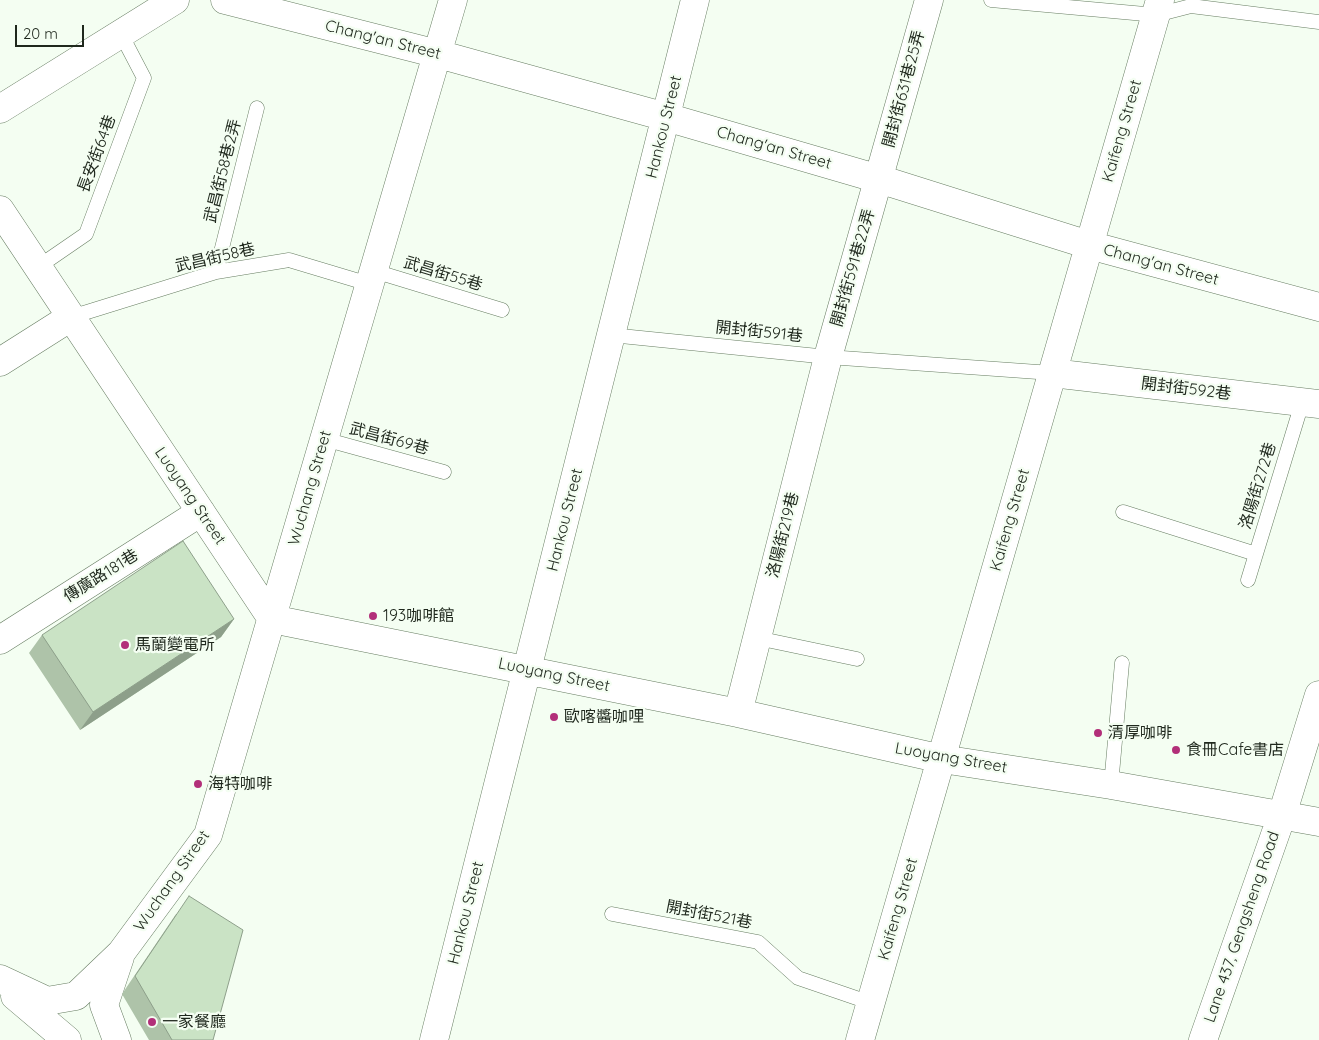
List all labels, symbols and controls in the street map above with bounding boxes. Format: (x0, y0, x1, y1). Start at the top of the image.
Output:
scale bar (18, 15, 86, 47)
street label: Chang'an Street (323, 16, 443, 64)
text: 20 m (23, 24, 58, 43)
street label: 開封街631巷25弄 (879, 28, 929, 150)
street label: Hankou Street (642, 73, 686, 181)
street label: Kaifeng Street (1098, 78, 1146, 184)
street label: 長安街64巷 (74, 113, 120, 195)
street label: 武昌街58巷2弄 (201, 117, 245, 225)
street label: Chang'an Street (714, 122, 834, 174)
street label: 開封街591巷22弄 (827, 207, 879, 329)
street label: 武昌街58巷 (173, 239, 257, 277)
street label: Chang'an Street (1101, 240, 1221, 290)
street label: 武昌街55巷 (401, 253, 485, 295)
street label: 開封街591巷 (714, 318, 804, 346)
street label: 開封街592巷 (1140, 374, 1232, 404)
street label: 武昌街69巷 (347, 419, 431, 459)
street label: Wuchang Street (284, 428, 336, 548)
street label: 洛陽街272巷 (1236, 440, 1280, 532)
street label: Luoyang Street (150, 444, 230, 548)
street label: Hankou Street (543, 466, 587, 574)
street label: Kaifeng Street (986, 467, 1034, 573)
street label: 洛陽街219巷 (763, 490, 803, 580)
street label: 傳廣路181巷 (60, 545, 142, 607)
place label: 193咖啡館 (383, 606, 454, 626)
marker: 193咖啡館 (367, 610, 379, 622)
place label: 馬蘭變電所 (135, 635, 215, 655)
marker: 馬蘭變電所 (119, 639, 131, 651)
street label: Luoyang Street (497, 654, 611, 696)
place label: 歐喀醬咖哩 (564, 707, 644, 727)
marker: 歐喀醬咖哩 (548, 711, 560, 723)
place label: 清厚咖啡 (1108, 723, 1172, 743)
marker: 清厚咖啡 (1092, 727, 1104, 739)
street label: Luoyang Street (893, 739, 1009, 777)
place label: 食冊Cafe書店 (1186, 740, 1284, 760)
marker: 食冊Cafe書店 (1170, 744, 1182, 756)
place label: 海特咖啡 (208, 774, 272, 794)
marker: 海特咖啡 (192, 778, 204, 790)
street label: Wuchang Street (130, 827, 214, 935)
street label: Lane 437, Gengsheng Road (1200, 829, 1284, 1025)
street label: Kaifeng Street (874, 856, 922, 962)
street label: Hankou Street (444, 859, 488, 967)
street label: 開封街521巷 (664, 897, 754, 933)
place label: 一家餐廳 (162, 1012, 226, 1032)
marker: 一家餐廳 (146, 1016, 158, 1028)

